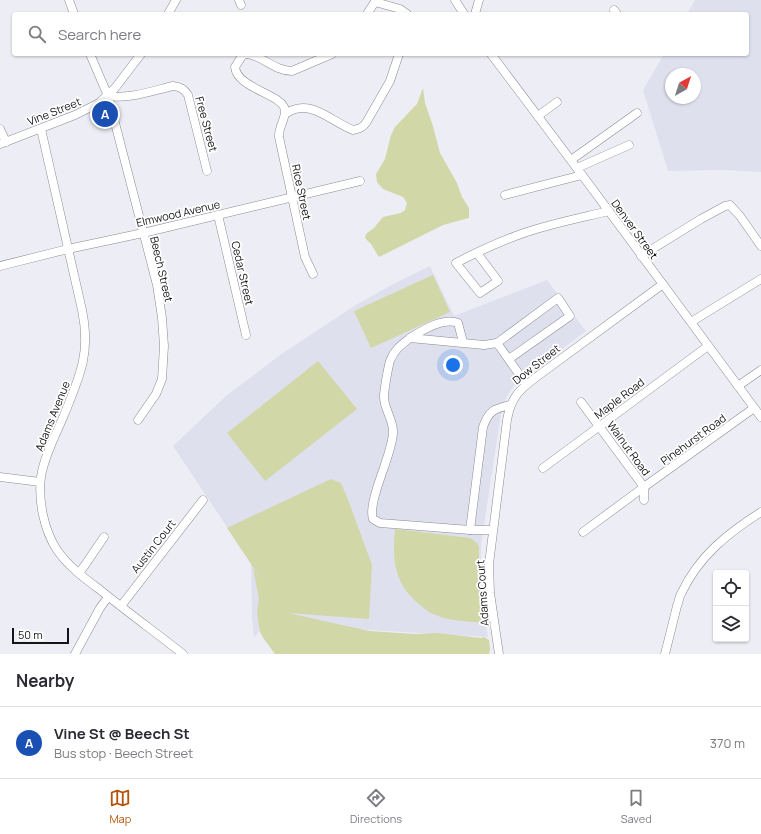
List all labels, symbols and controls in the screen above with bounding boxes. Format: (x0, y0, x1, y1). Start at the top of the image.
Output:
search box (12, 12, 749, 56)
icon: search (26, 23, 48, 45)
text: Search here (58, 24, 141, 45)
north arrow (665, 68, 701, 104)
street label: Vine Street (25, 93, 83, 129)
street label: Free Street (192, 95, 222, 153)
pin: A (92, 99, 118, 129)
street label: Rice Street (289, 163, 315, 221)
street label: Elmwood Avenue (135, 196, 222, 230)
street label: Denver Street (608, 196, 662, 262)
street label: Beech Street (147, 235, 177, 303)
street label: Cedar Street (228, 239, 258, 307)
street label: Dow Street (509, 341, 563, 387)
your location (443, 355, 463, 375)
street label: Maple Road (591, 374, 647, 422)
street label: Adams Avenue (31, 378, 73, 453)
street label: Pinehurst Road (657, 410, 729, 468)
street label: Walnut Road (604, 418, 654, 478)
street label: Austin Court (127, 516, 179, 576)
street label: Adams Court (472, 559, 492, 627)
map controls (713, 570, 749, 642)
button: locate (713, 570, 749, 606)
button: layers (713, 606, 749, 642)
scale bar (12, 626, 69, 645)
text: 50 m (18, 627, 43, 642)
text: Nearby (16, 669, 74, 692)
text: Vine St @ Beech St (54, 723, 190, 744)
text: A (25, 734, 33, 752)
text: 370 m (710, 734, 745, 752)
text: Bus stop · Beech Street (54, 744, 193, 762)
tab: Map (109, 787, 131, 826)
tab: Directions (350, 787, 402, 826)
tab: Saved (621, 787, 652, 826)

